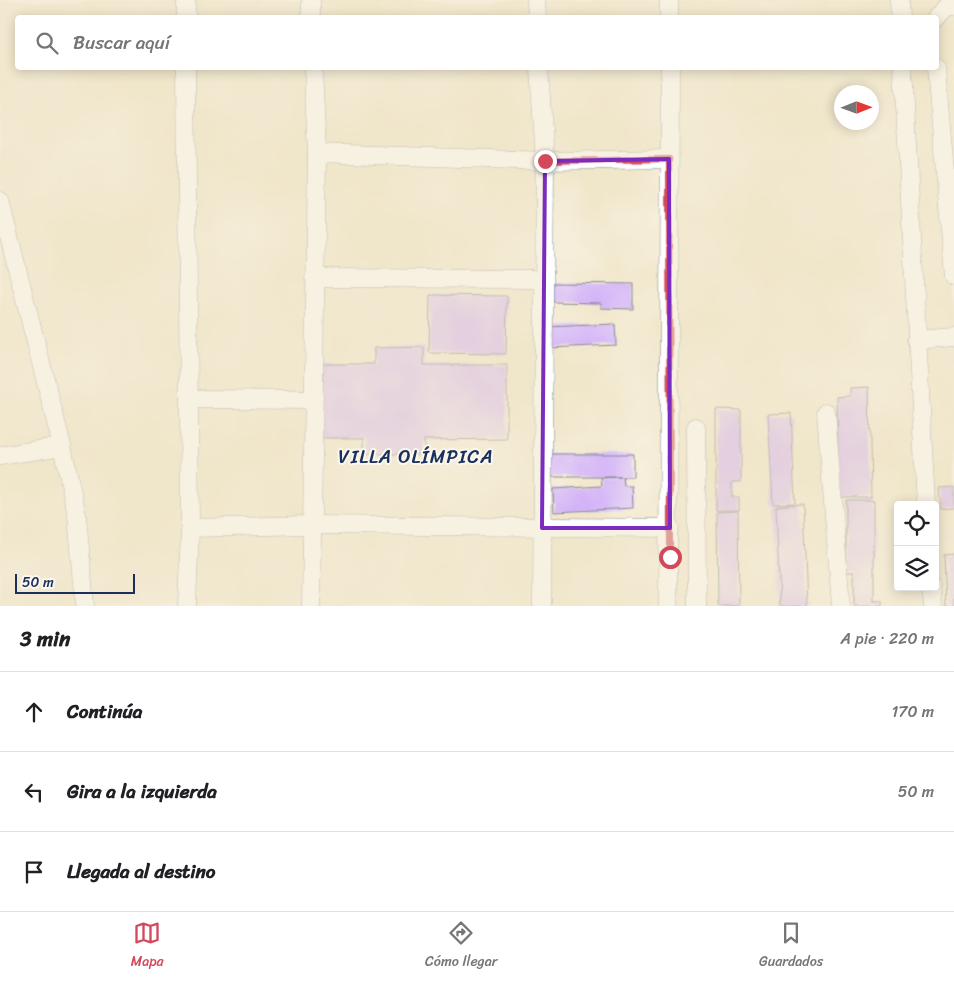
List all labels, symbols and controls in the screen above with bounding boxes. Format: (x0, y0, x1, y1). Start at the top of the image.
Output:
search box (15, 15, 939, 70)
text: Buscar aquí (73, 26, 170, 59)
icon: search (33, 29, 61, 57)
north arrow (834, 85, 879, 130)
route end (534, 150, 557, 173)
district label: VILLA OLÍMPICA (338, 440, 494, 473)
map controls (894, 501, 939, 591)
button: locate (894, 501, 939, 546)
route start (659, 546, 682, 569)
button: layers (894, 546, 939, 591)
text: 50 m (22, 570, 54, 595)
scale bar (15, 571, 135, 594)
text: 3 min (20, 620, 70, 658)
text: A pie · 220 m (841, 624, 934, 653)
text: Continúa (67, 695, 142, 728)
text: 170 m (891, 697, 934, 726)
icon: ahead (20, 698, 48, 726)
text: Gira a la izquierda (67, 775, 217, 808)
text: 50 m (898, 777, 934, 806)
icon: left (20, 778, 48, 806)
text: Llegada al destino (67, 855, 216, 888)
icon: arrive (20, 858, 48, 886)
tab: Mapa (131, 919, 164, 974)
tab: Cómo llegar (425, 919, 497, 974)
tab: Guardados (759, 919, 823, 974)

